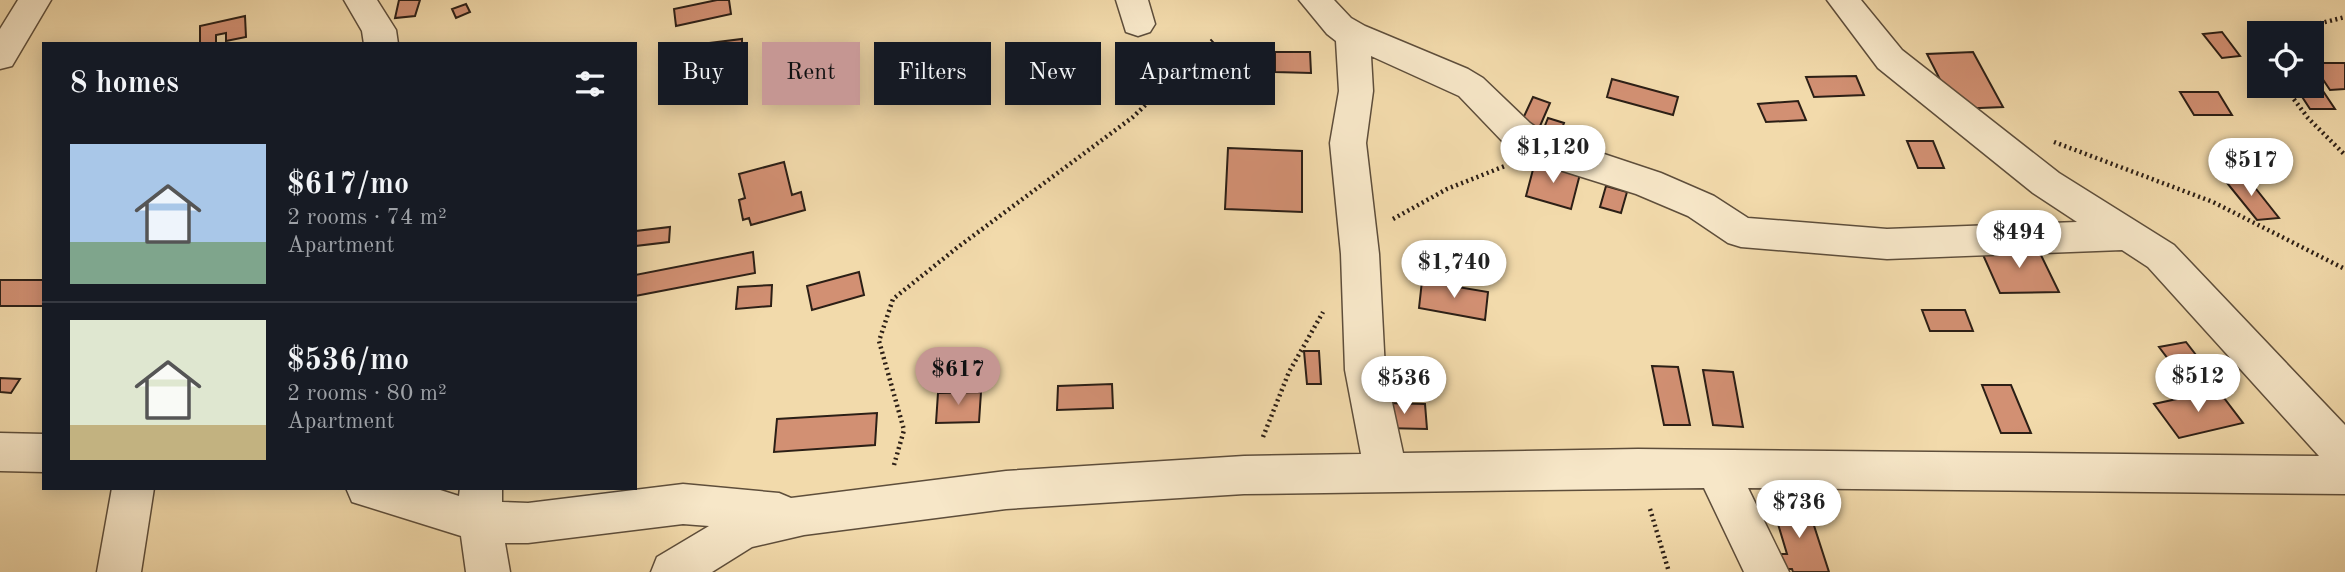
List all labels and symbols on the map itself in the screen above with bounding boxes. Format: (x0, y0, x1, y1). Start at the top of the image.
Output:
pin: $1,120 (1496, 125, 1610, 185)
pin: $517 (2210, 138, 2292, 198)
pin: $494 (1978, 210, 2060, 270)
pin: $1,740 (1397, 240, 1511, 300)
pin: $617 (917, 348, 999, 407)
pin: $512 (2157, 354, 2239, 414)
pin: $536 (1363, 356, 1445, 416)
pin: $736 (1758, 480, 1840, 540)

